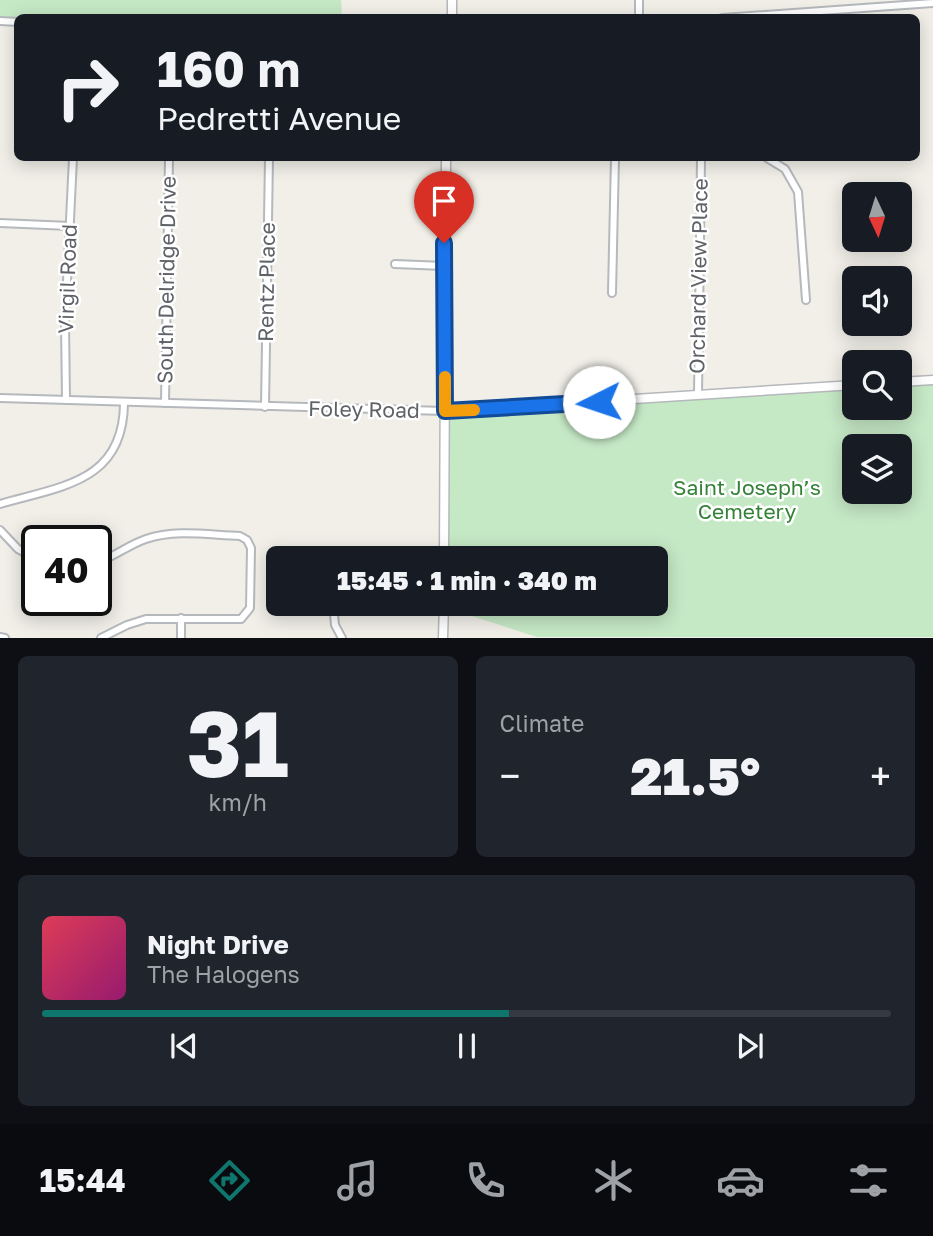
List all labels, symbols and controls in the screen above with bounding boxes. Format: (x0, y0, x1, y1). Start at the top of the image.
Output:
text: 160 m (157, 39, 300, 98)
icon: right (42, 42, 133, 133)
text: Pedretti Avenue (157, 99, 401, 137)
pin (414, 171, 474, 243)
street label: South Delridge Drive (151, 176, 181, 384)
street label: Orchard View Place (683, 178, 713, 374)
icon: arrive (425, 182, 463, 220)
north arrow (842, 182, 912, 252)
map controls (842, 182, 912, 504)
street label: Rentz Place (252, 222, 280, 342)
street label: Virgil Road (52, 224, 82, 334)
button: sound (842, 266, 912, 336)
button: search (842, 350, 912, 420)
position arrow (562, 365, 636, 439)
street label: Foley Road (308, 395, 420, 423)
button: layers (842, 434, 912, 504)
park label: Saint Joseph’s Cemetery (673, 474, 821, 524)
speed limit sign: 40 (21, 525, 112, 616)
text: 15:45 · 1 min · 340 m (337, 565, 597, 596)
text: 31 (187, 688, 289, 797)
text: Climate (500, 709, 584, 737)
text: 21.5° (630, 744, 760, 806)
text: − (500, 753, 520, 798)
text: + (870, 753, 891, 798)
text: km/h (208, 788, 267, 816)
text: Night Drive (147, 929, 289, 960)
text: The Halogens (147, 960, 300, 988)
icon: previous (165, 1027, 203, 1065)
icon: pause (448, 1027, 486, 1065)
icon: next (731, 1027, 769, 1065)
icon: directions (205, 1156, 254, 1205)
icon: music (333, 1156, 382, 1205)
icon: phone (461, 1156, 510, 1205)
icon: climate (589, 1156, 638, 1205)
icon: car (716, 1156, 765, 1205)
icon: filters (844, 1156, 893, 1205)
text: 15:44 (39, 1161, 126, 1199)

